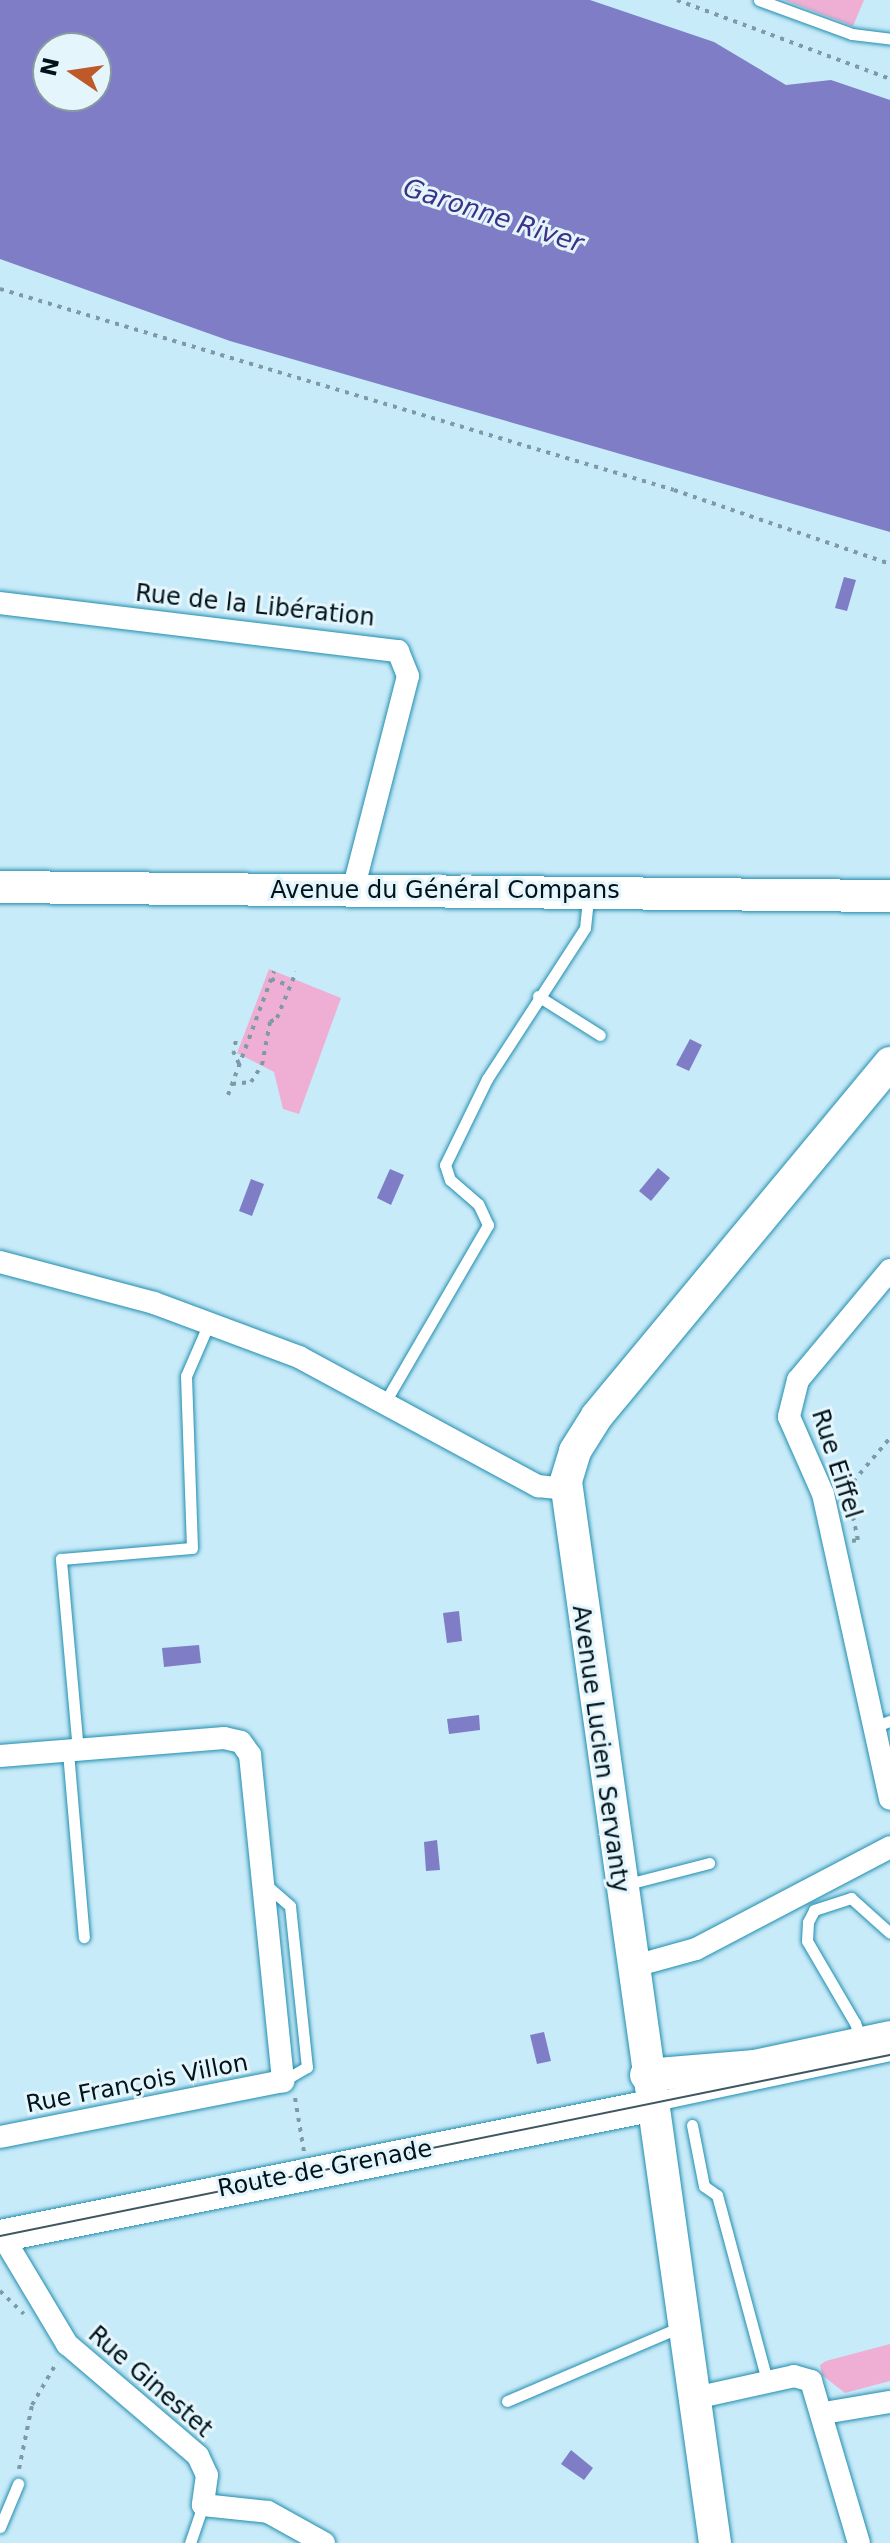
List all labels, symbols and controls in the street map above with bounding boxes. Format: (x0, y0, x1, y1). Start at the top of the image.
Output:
north arrow (32, 32, 112, 112)
text: N (36, 55, 64, 79)
water label: Garonne River (399, 172, 587, 260)
street label: Rue de la Libération (134, 579, 376, 633)
street label: Avenue du Général Compans (270, 877, 620, 905)
street label: Rue Eiffel (805, 1406, 867, 1522)
street label: Avenue Lucien Servanty (566, 1603, 634, 1895)
street label: Rue François Villon (24, 2048, 250, 2120)
street label: Route de Grenade (215, 2134, 435, 2204)
street label: Rue Ginestet (82, 2320, 218, 2444)

